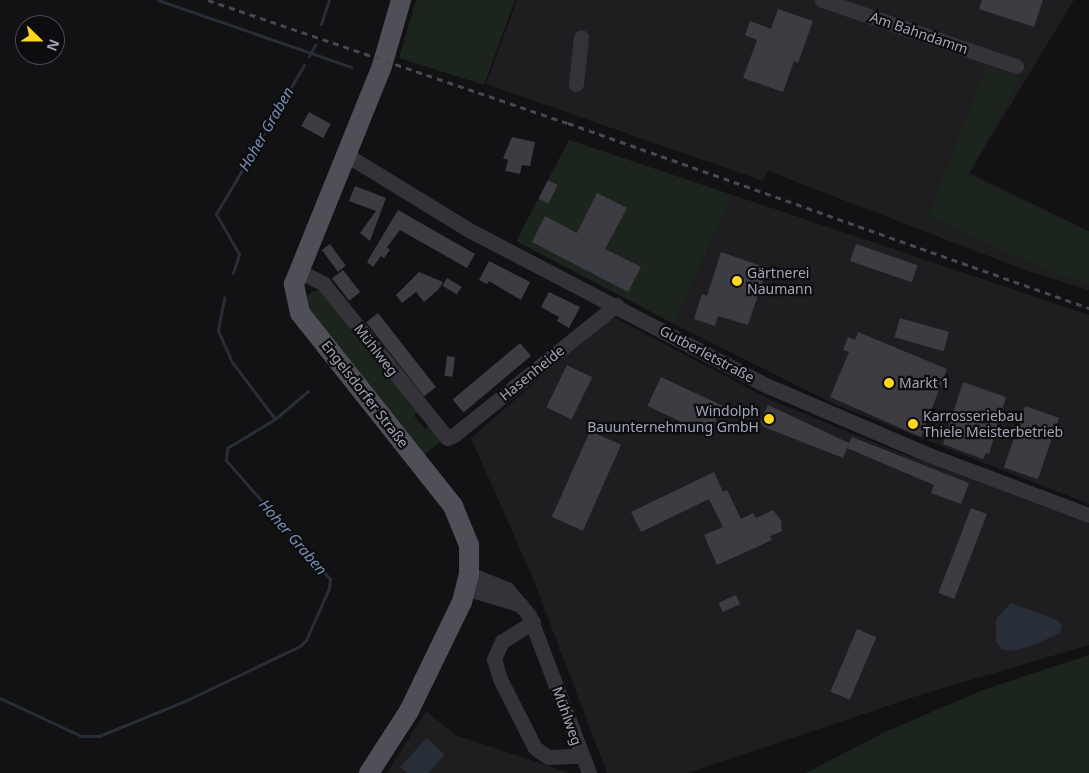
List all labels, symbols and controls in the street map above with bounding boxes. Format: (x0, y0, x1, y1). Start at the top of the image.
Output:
street label: Am Bahndamm (868, 8, 970, 58)
north arrow (15, 15, 65, 65)
text: N (43, 37, 64, 54)
water label: Hoher Graben (235, 84, 297, 174)
place label: Gärtnerei Naumann (747, 265, 812, 298)
marker: Gärtnerei Naumann (731, 275, 743, 287)
street label: Mühlweg (351, 321, 401, 379)
street label: Gutberletstraße (657, 322, 757, 386)
street label: Engelsdorfer Straße (318, 337, 412, 451)
street label: Hasenheide (496, 342, 568, 404)
place label: Markt 1 (899, 375, 950, 391)
marker: Markt 1 (883, 377, 895, 389)
place label: Windolph Bauunternehmung GmbH (587, 403, 759, 436)
place label: Karrosseriebau Thiele Meisterbetrieb (923, 408, 1063, 441)
marker: Windolph Bauunternehmung GmbH (763, 413, 775, 425)
marker: Karrosseriebau Thiele Meisterbetrieb (907, 418, 919, 430)
water label: Hoher Graben (255, 496, 331, 578)
street label: Mühlweg (549, 684, 585, 748)

